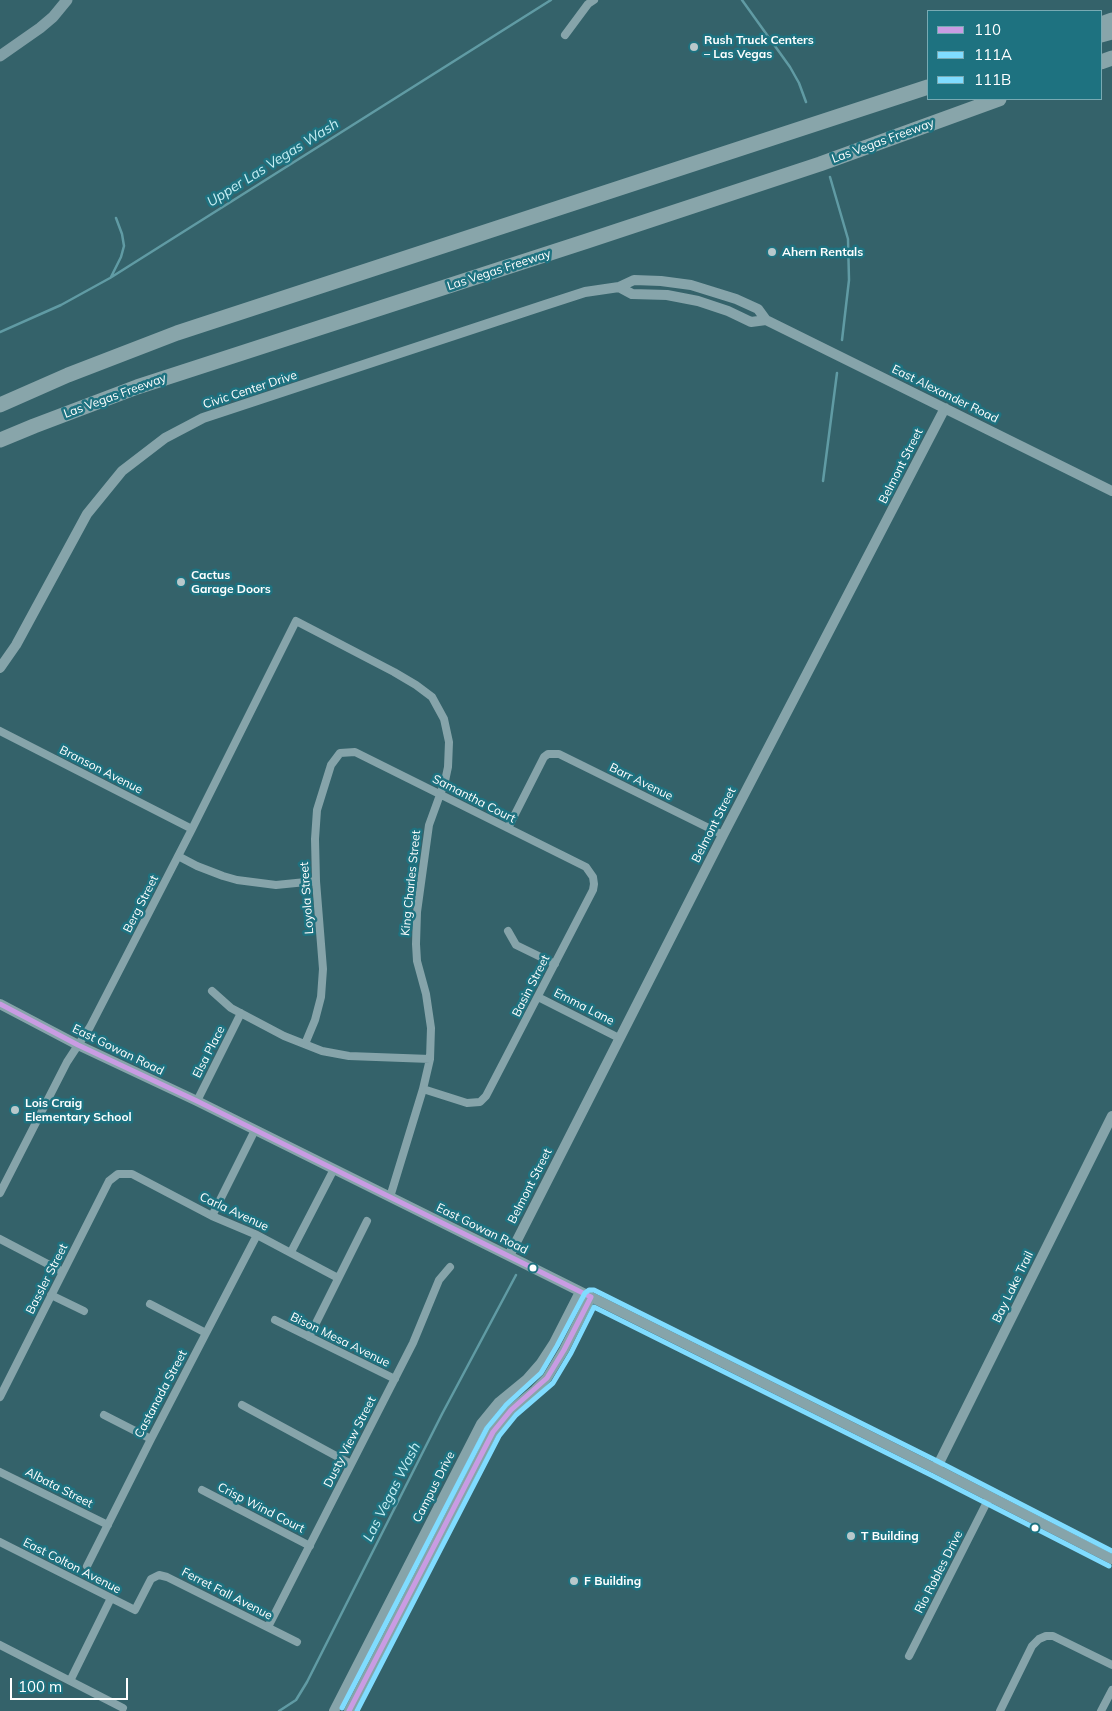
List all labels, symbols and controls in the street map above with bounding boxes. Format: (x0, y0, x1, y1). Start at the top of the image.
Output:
legend (927, 10, 1102, 100)
text: 110 (974, 20, 1001, 39)
place label: Rush Truck Centers – Las Vegas (704, 33, 814, 61)
marker: Rush Truck Centers – Las Vegas (688, 41, 700, 53)
text: 111A (974, 45, 1012, 64)
text: 111B (974, 70, 1011, 89)
water label: Upper Las Vegas Wash (204, 116, 342, 210)
street label: Las Vegas Freeway (830, 116, 936, 166)
place label: Ahern Rentals (782, 245, 863, 259)
street label: Las Vegas Freeway (445, 246, 553, 294)
marker: Ahern Rentals (766, 246, 778, 258)
street label: East Alexander Road (889, 362, 1001, 426)
street label: Civic Center Drive (201, 368, 299, 412)
street label: Las Vegas Freeway (62, 371, 168, 421)
street label: Belmont Street (876, 426, 926, 506)
place label: Cactus Garage Doors (191, 568, 271, 596)
marker: Cactus Garage Doors (175, 576, 187, 588)
street label: Branson Avenue (57, 743, 145, 797)
street label: Barr Avenue (607, 760, 675, 804)
street label: Samantha Court (430, 772, 518, 826)
street label: Belmont Street (689, 785, 739, 865)
street label: King Charles Street (398, 829, 424, 937)
street label: Loyola Street (297, 861, 317, 935)
street label: Berg Street (120, 873, 162, 935)
street label: Basin Street (509, 953, 553, 1019)
street label: Emma Lane (551, 986, 617, 1028)
street label: East Gowan Road (70, 1022, 166, 1078)
street label: Elsa Place (190, 1024, 228, 1080)
place label: Lois Craig Elementary School (25, 1096, 132, 1124)
marker: Lois Craig Elementary School (9, 1104, 21, 1116)
street label: Belmont Street (505, 1146, 555, 1226)
street label: Carla Avenue (197, 1190, 271, 1234)
street label: East Gowan Road (434, 1201, 530, 1257)
street label: Bassler Street (23, 1241, 71, 1317)
street label: Bay Lake Trail (989, 1249, 1037, 1325)
unlabelled marker (528, 1263, 538, 1273)
street label: Bison Mesa Avenue (288, 1310, 392, 1370)
street label: Castanada Street (132, 1348, 190, 1440)
street label: Dusty View Street (321, 1394, 379, 1490)
water label: Las Vegas Wash (360, 1440, 424, 1544)
street label: Campus Drive (410, 1449, 458, 1525)
street label: Albata Street (23, 1465, 95, 1511)
street label: Crisp Wind Court (215, 1480, 307, 1536)
unlabelled marker (1030, 1523, 1040, 1533)
street label: Rio Robles Drive (912, 1528, 966, 1616)
place label: T Building (861, 1529, 919, 1543)
marker: T Building (845, 1530, 857, 1542)
street label: East Colton Avenue (21, 1535, 123, 1597)
street label: Ferret Fall Avenue (179, 1565, 275, 1623)
place label: F Building (584, 1574, 641, 1588)
marker: F Building (568, 1575, 580, 1587)
scale bar (12, 1668, 130, 1700)
text: 100 m (18, 1677, 62, 1696)

